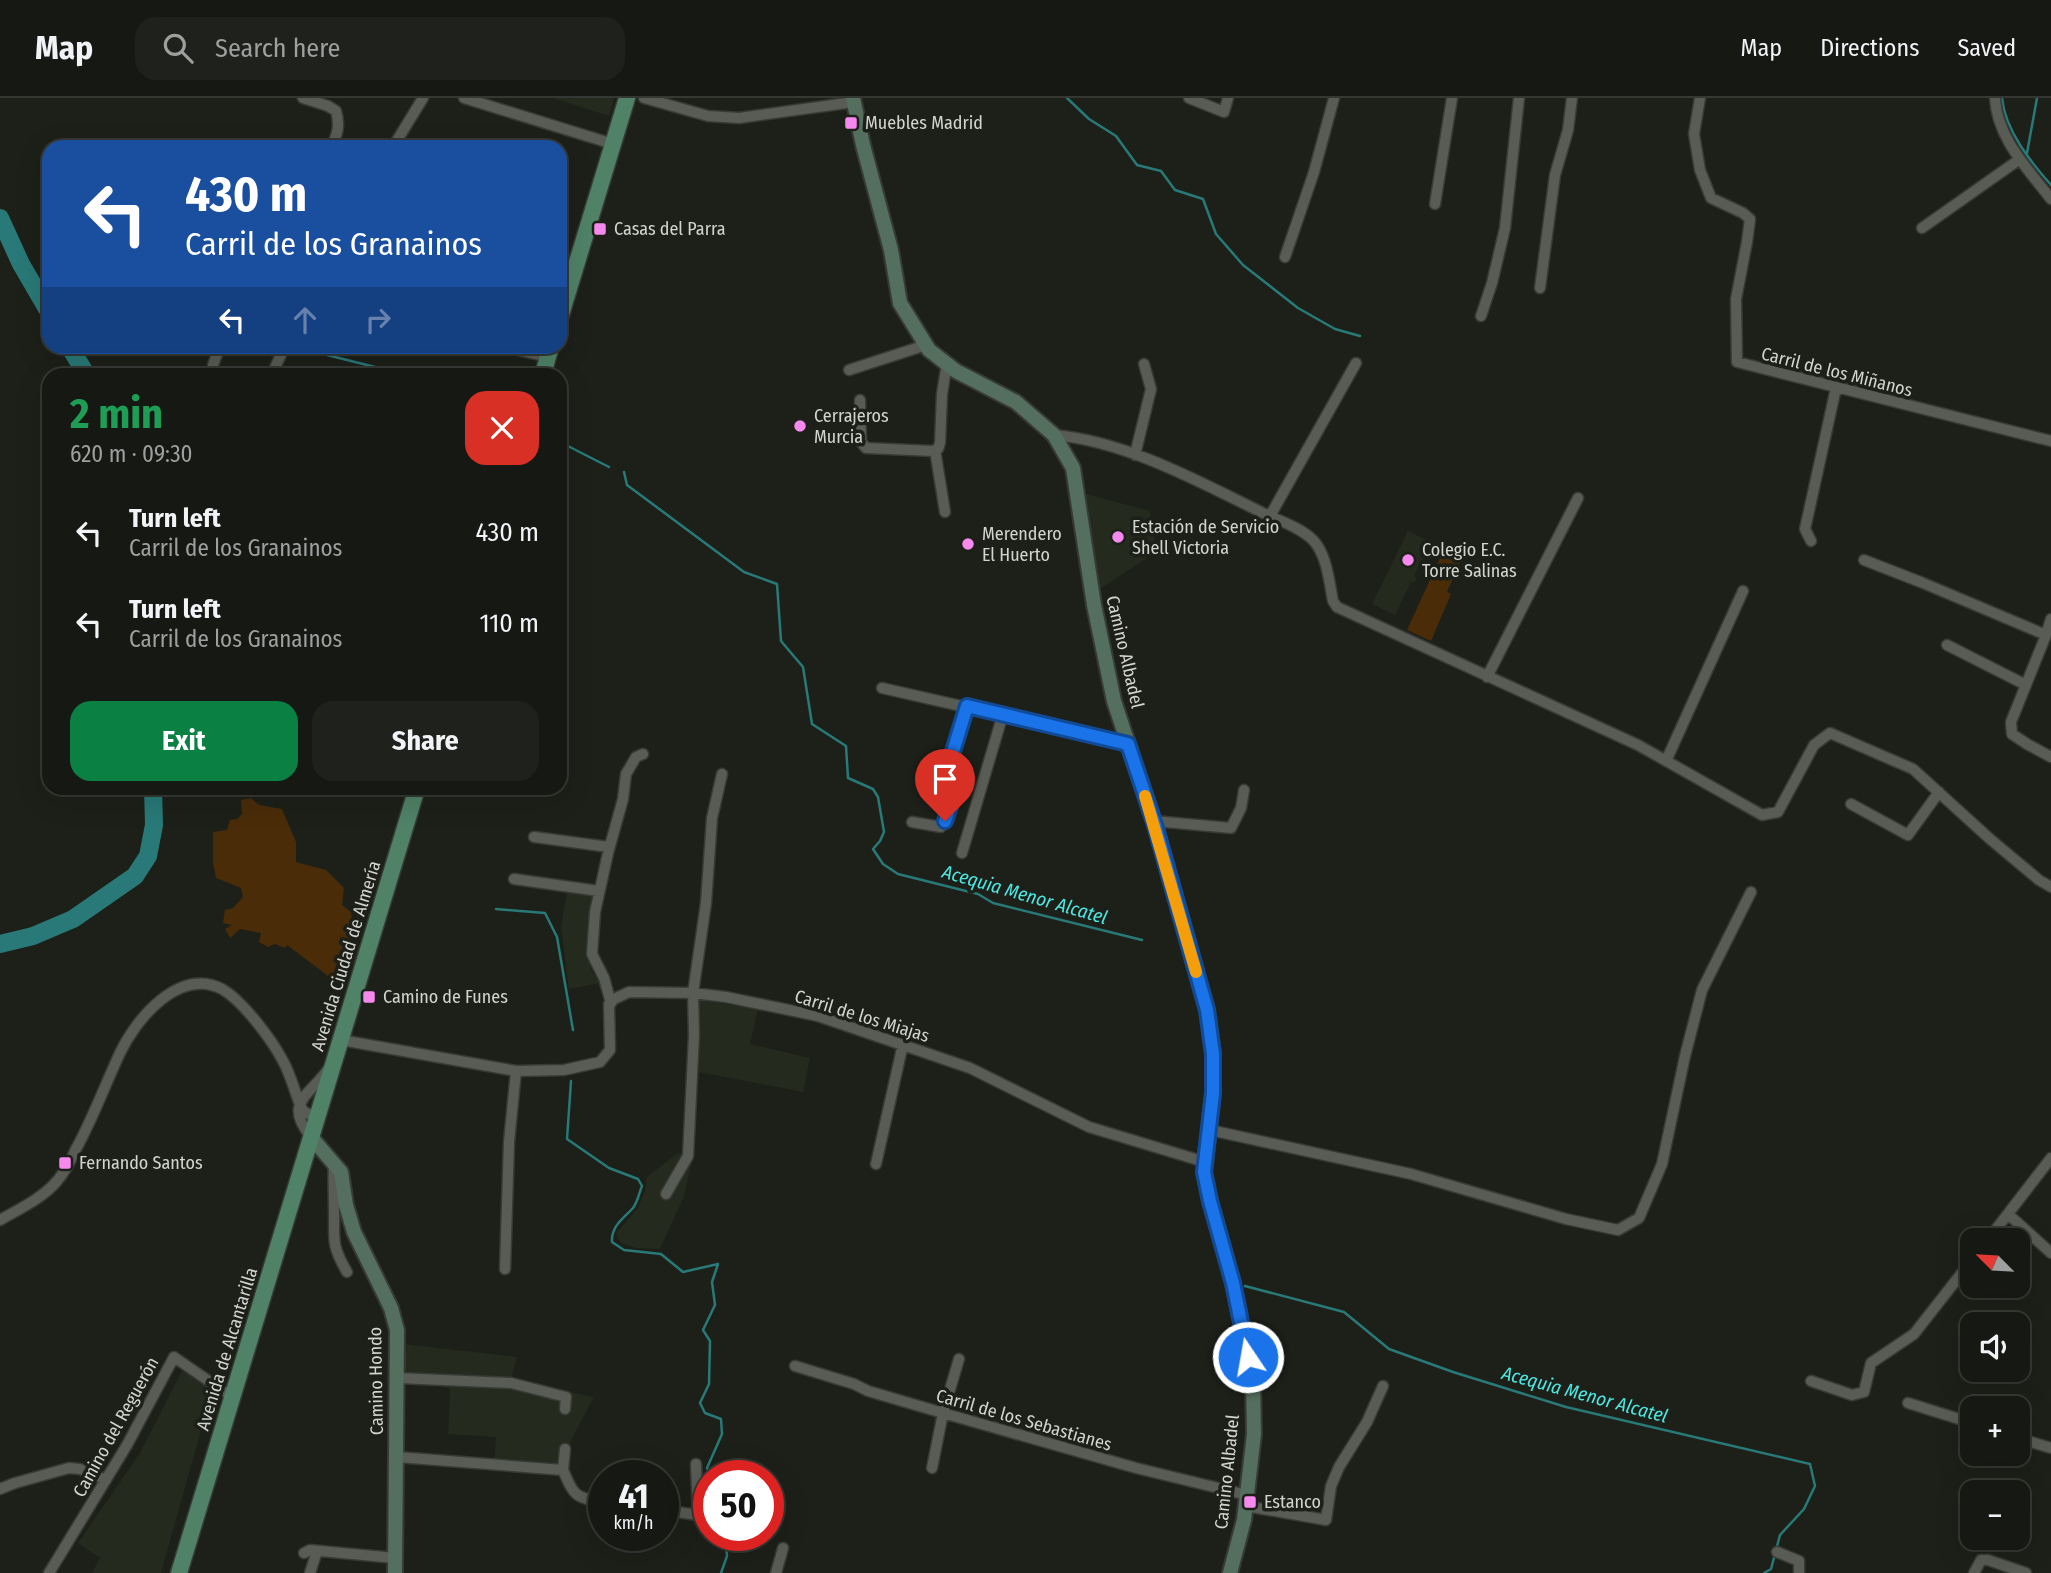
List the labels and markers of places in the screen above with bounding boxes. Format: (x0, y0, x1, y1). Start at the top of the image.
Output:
place label: Muebles Madrid (865, 112, 983, 134)
marker: Muebles Madrid (843, 115, 859, 131)
place label: Casas del Parra (614, 218, 726, 240)
marker: Casas del Parra (592, 221, 608, 237)
place label: Cerrajeros Murcia (814, 405, 889, 448)
marker: Cerrajeros Murcia (792, 418, 808, 434)
place label: Estación de Servicio Shell Victoria (1132, 516, 1279, 559)
place label: Merendero El Huerto (982, 523, 1062, 566)
marker: Estación de Servicio Shell Victoria (1110, 529, 1126, 545)
marker: Merendero El Huerto (960, 536, 976, 552)
place label: Colegio E.C. Torre Salinas (1422, 539, 1517, 582)
marker: Colegio E.C. Torre Salinas (1400, 552, 1416, 568)
pin (915, 749, 975, 821)
place label: Camino de Funes (383, 986, 508, 1008)
marker: Camino de Funes (361, 989, 377, 1005)
place label: Fernando Santos (79, 1152, 203, 1174)
marker: Fernando Santos (57, 1155, 73, 1171)
place label: Estanco (1264, 1491, 1321, 1513)
marker: Estanco (1242, 1494, 1258, 1510)

